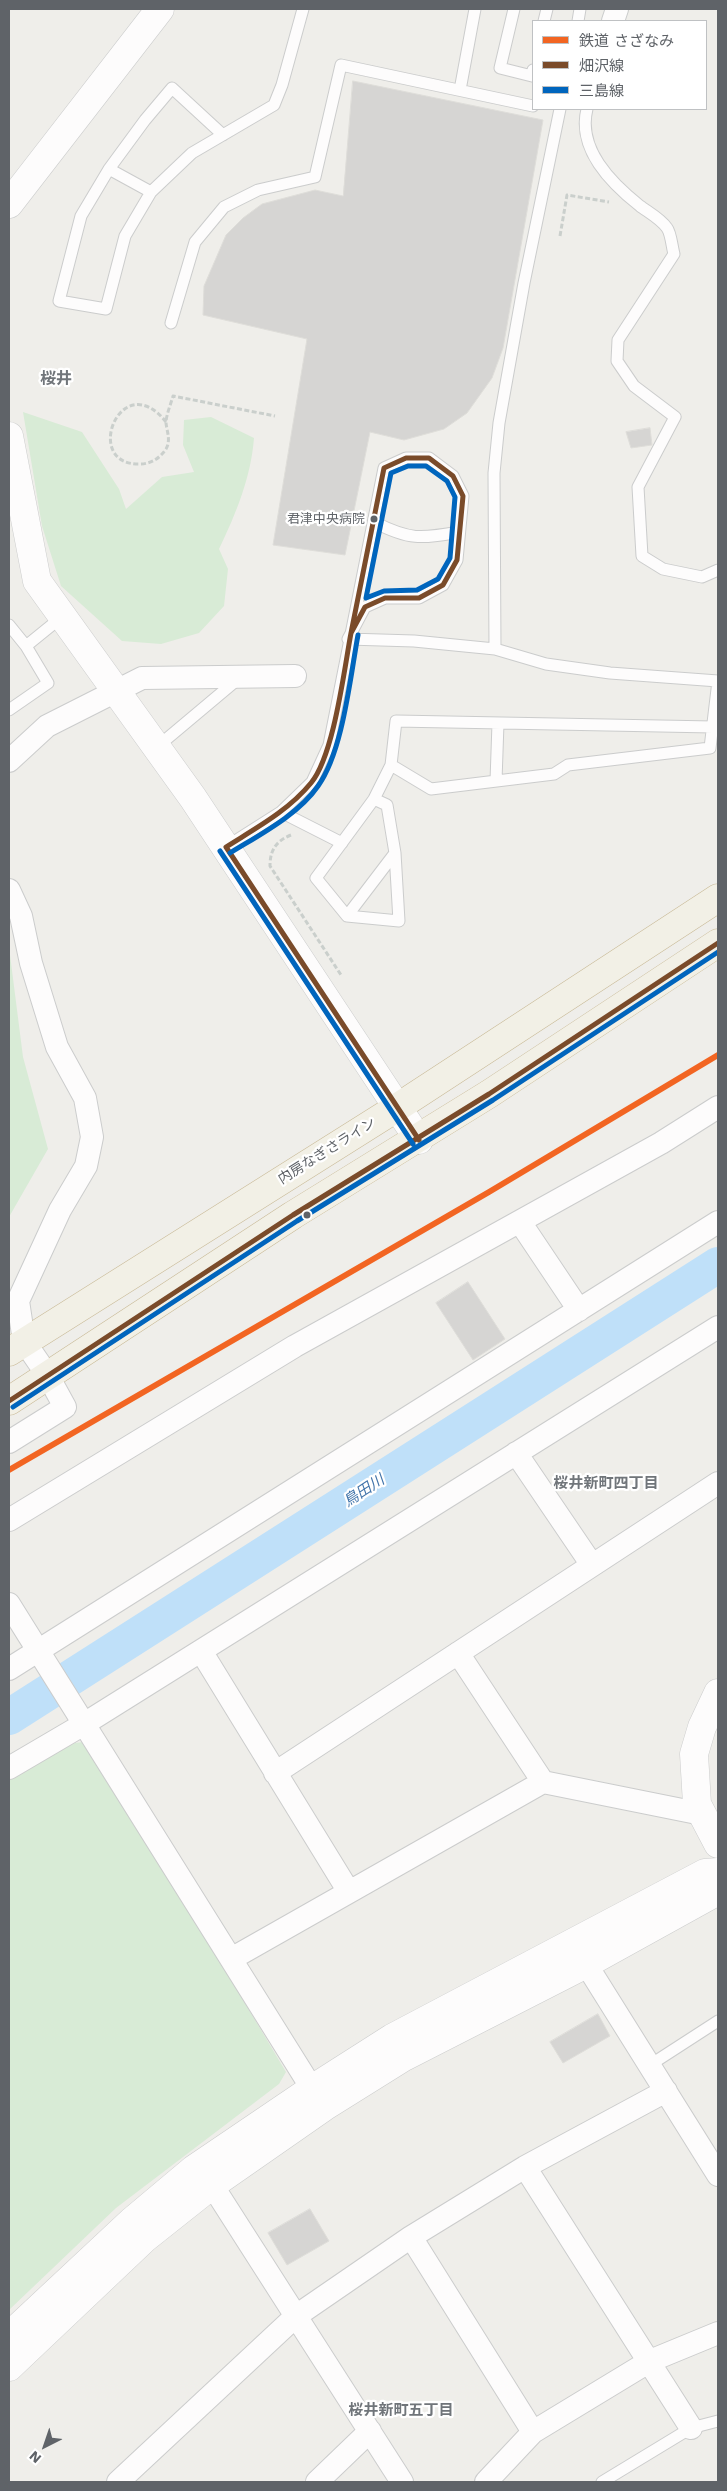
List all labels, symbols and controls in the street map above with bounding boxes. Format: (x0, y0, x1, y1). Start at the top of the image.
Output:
legend (532, 20, 707, 110)
text: 鉄道 さざなみ (579, 32, 674, 50)
text: 畑沢線 (579, 57, 624, 75)
text: 三島線 (579, 82, 624, 100)
district label: 桜井 (40, 369, 72, 389)
place label: 君津中央病院 (287, 511, 365, 527)
marker: 君津中央病院 (369, 514, 379, 524)
street label: 内房なぎさライン (275, 1114, 379, 1188)
unlabelled marker (302, 1210, 312, 1220)
water label: 鳥田川 (340, 1471, 388, 1511)
district label: 桜井新町四丁目 (554, 1475, 658, 1493)
district label: 桜井新町五丁目 (349, 2402, 453, 2420)
north arrow (20, 2421, 70, 2471)
text: N (26, 2448, 44, 2467)

